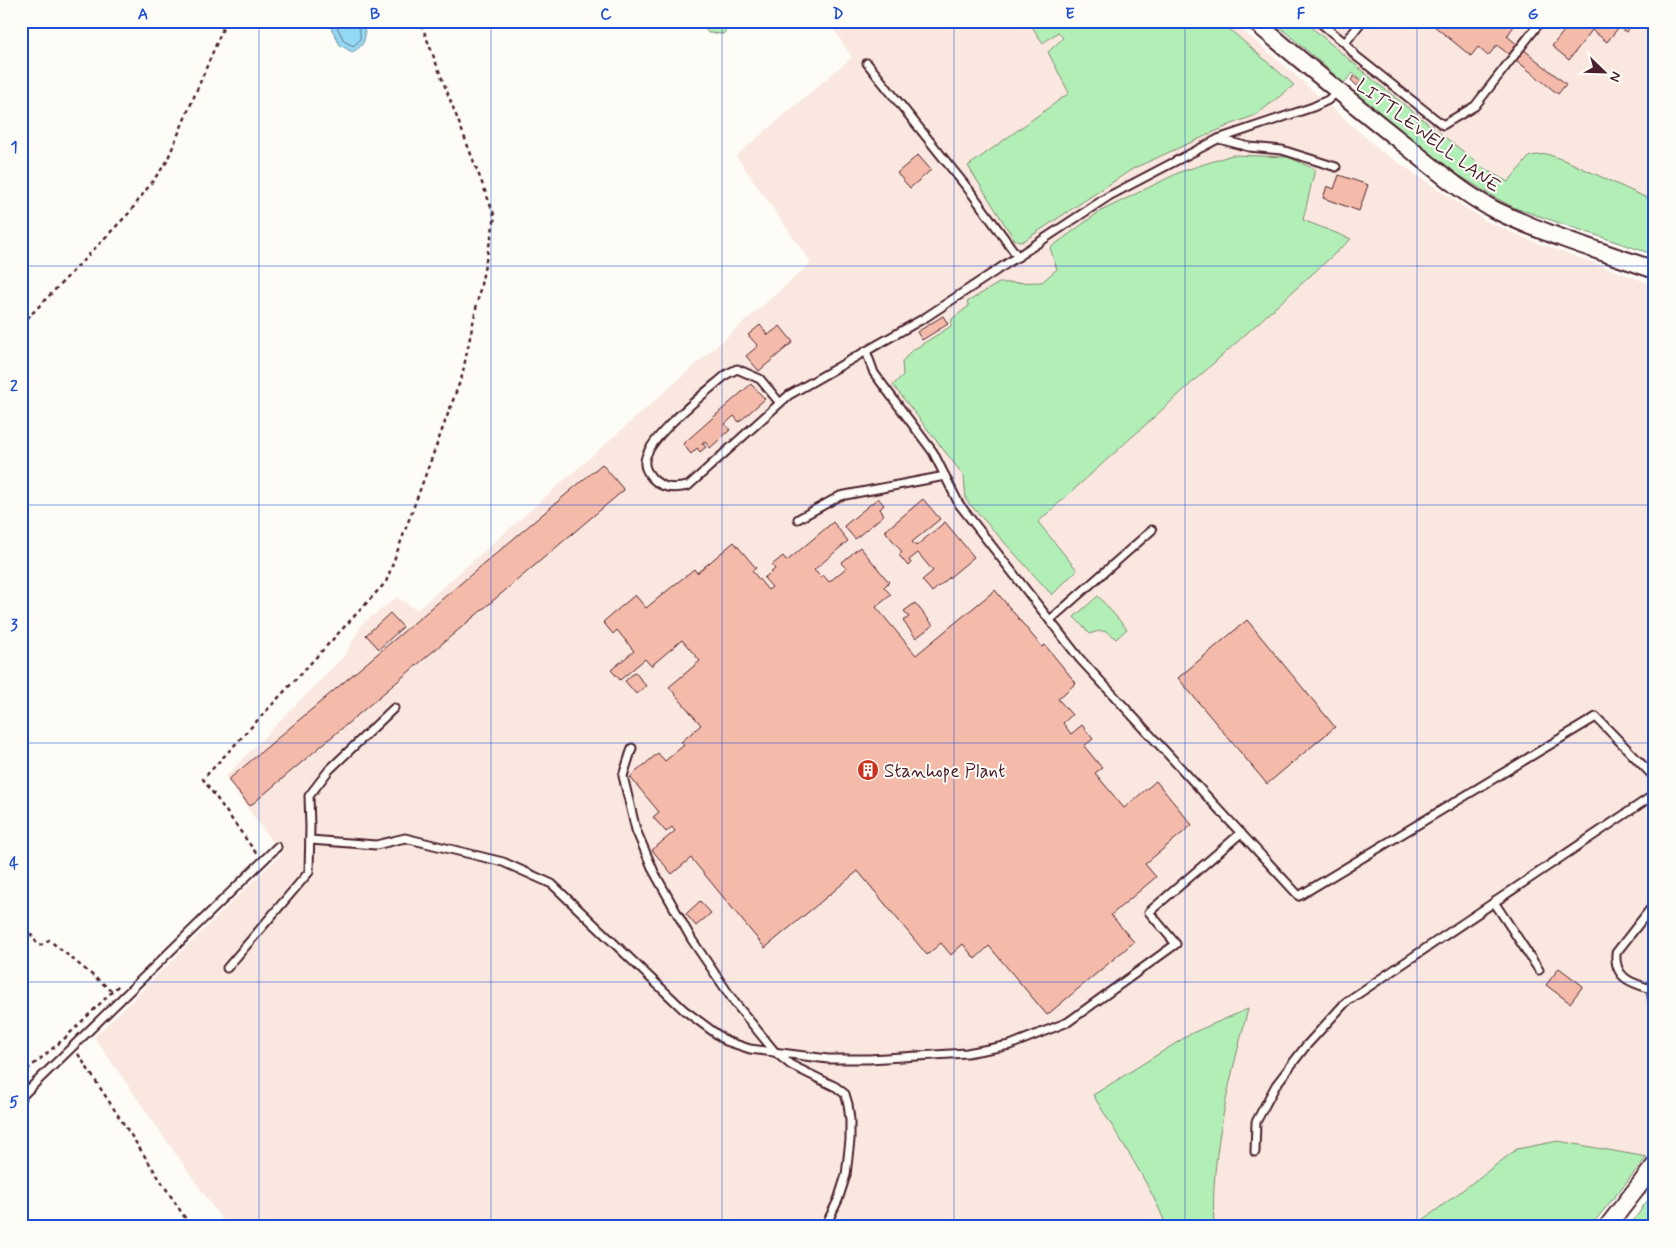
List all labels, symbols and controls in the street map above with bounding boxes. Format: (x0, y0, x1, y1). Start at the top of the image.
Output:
text: A (138, 4, 148, 25)
text: B (370, 4, 380, 25)
text: C (600, 4, 612, 25)
text: D (832, 4, 844, 25)
text: E (1065, 4, 1075, 25)
text: F (1297, 4, 1306, 25)
text: G (1528, 4, 1539, 25)
north arrow (1578, 48, 1628, 98)
text: N (1605, 69, 1625, 84)
street label: LITTLEWELL LANE (1351, 73, 1506, 199)
text: 1 (10, 137, 18, 158)
text: 2 (10, 376, 18, 397)
text: 3 (10, 615, 18, 636)
building icon: Stanhope Plant (856, 758, 880, 782)
place label: Stanhope Plant (884, 759, 1005, 784)
text: 4 (9, 853, 19, 874)
text: 5 (9, 1092, 19, 1113)

